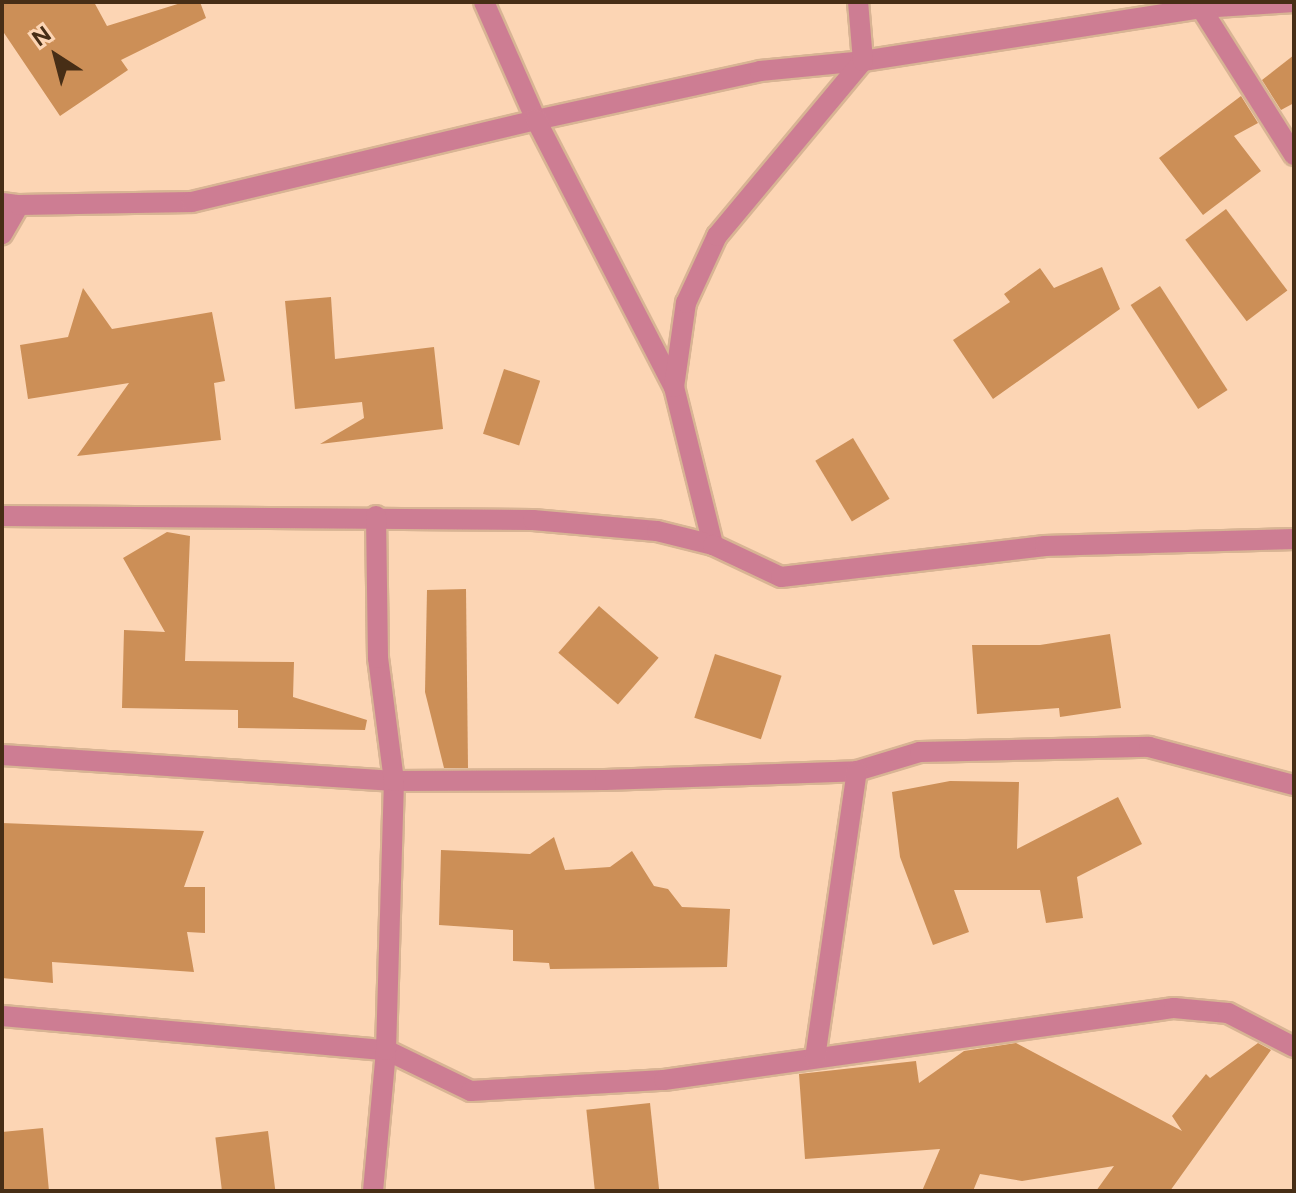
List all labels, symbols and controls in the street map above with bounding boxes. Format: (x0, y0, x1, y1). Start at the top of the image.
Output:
north arrow (16, 16, 96, 96)
text: N (27, 20, 56, 52)

